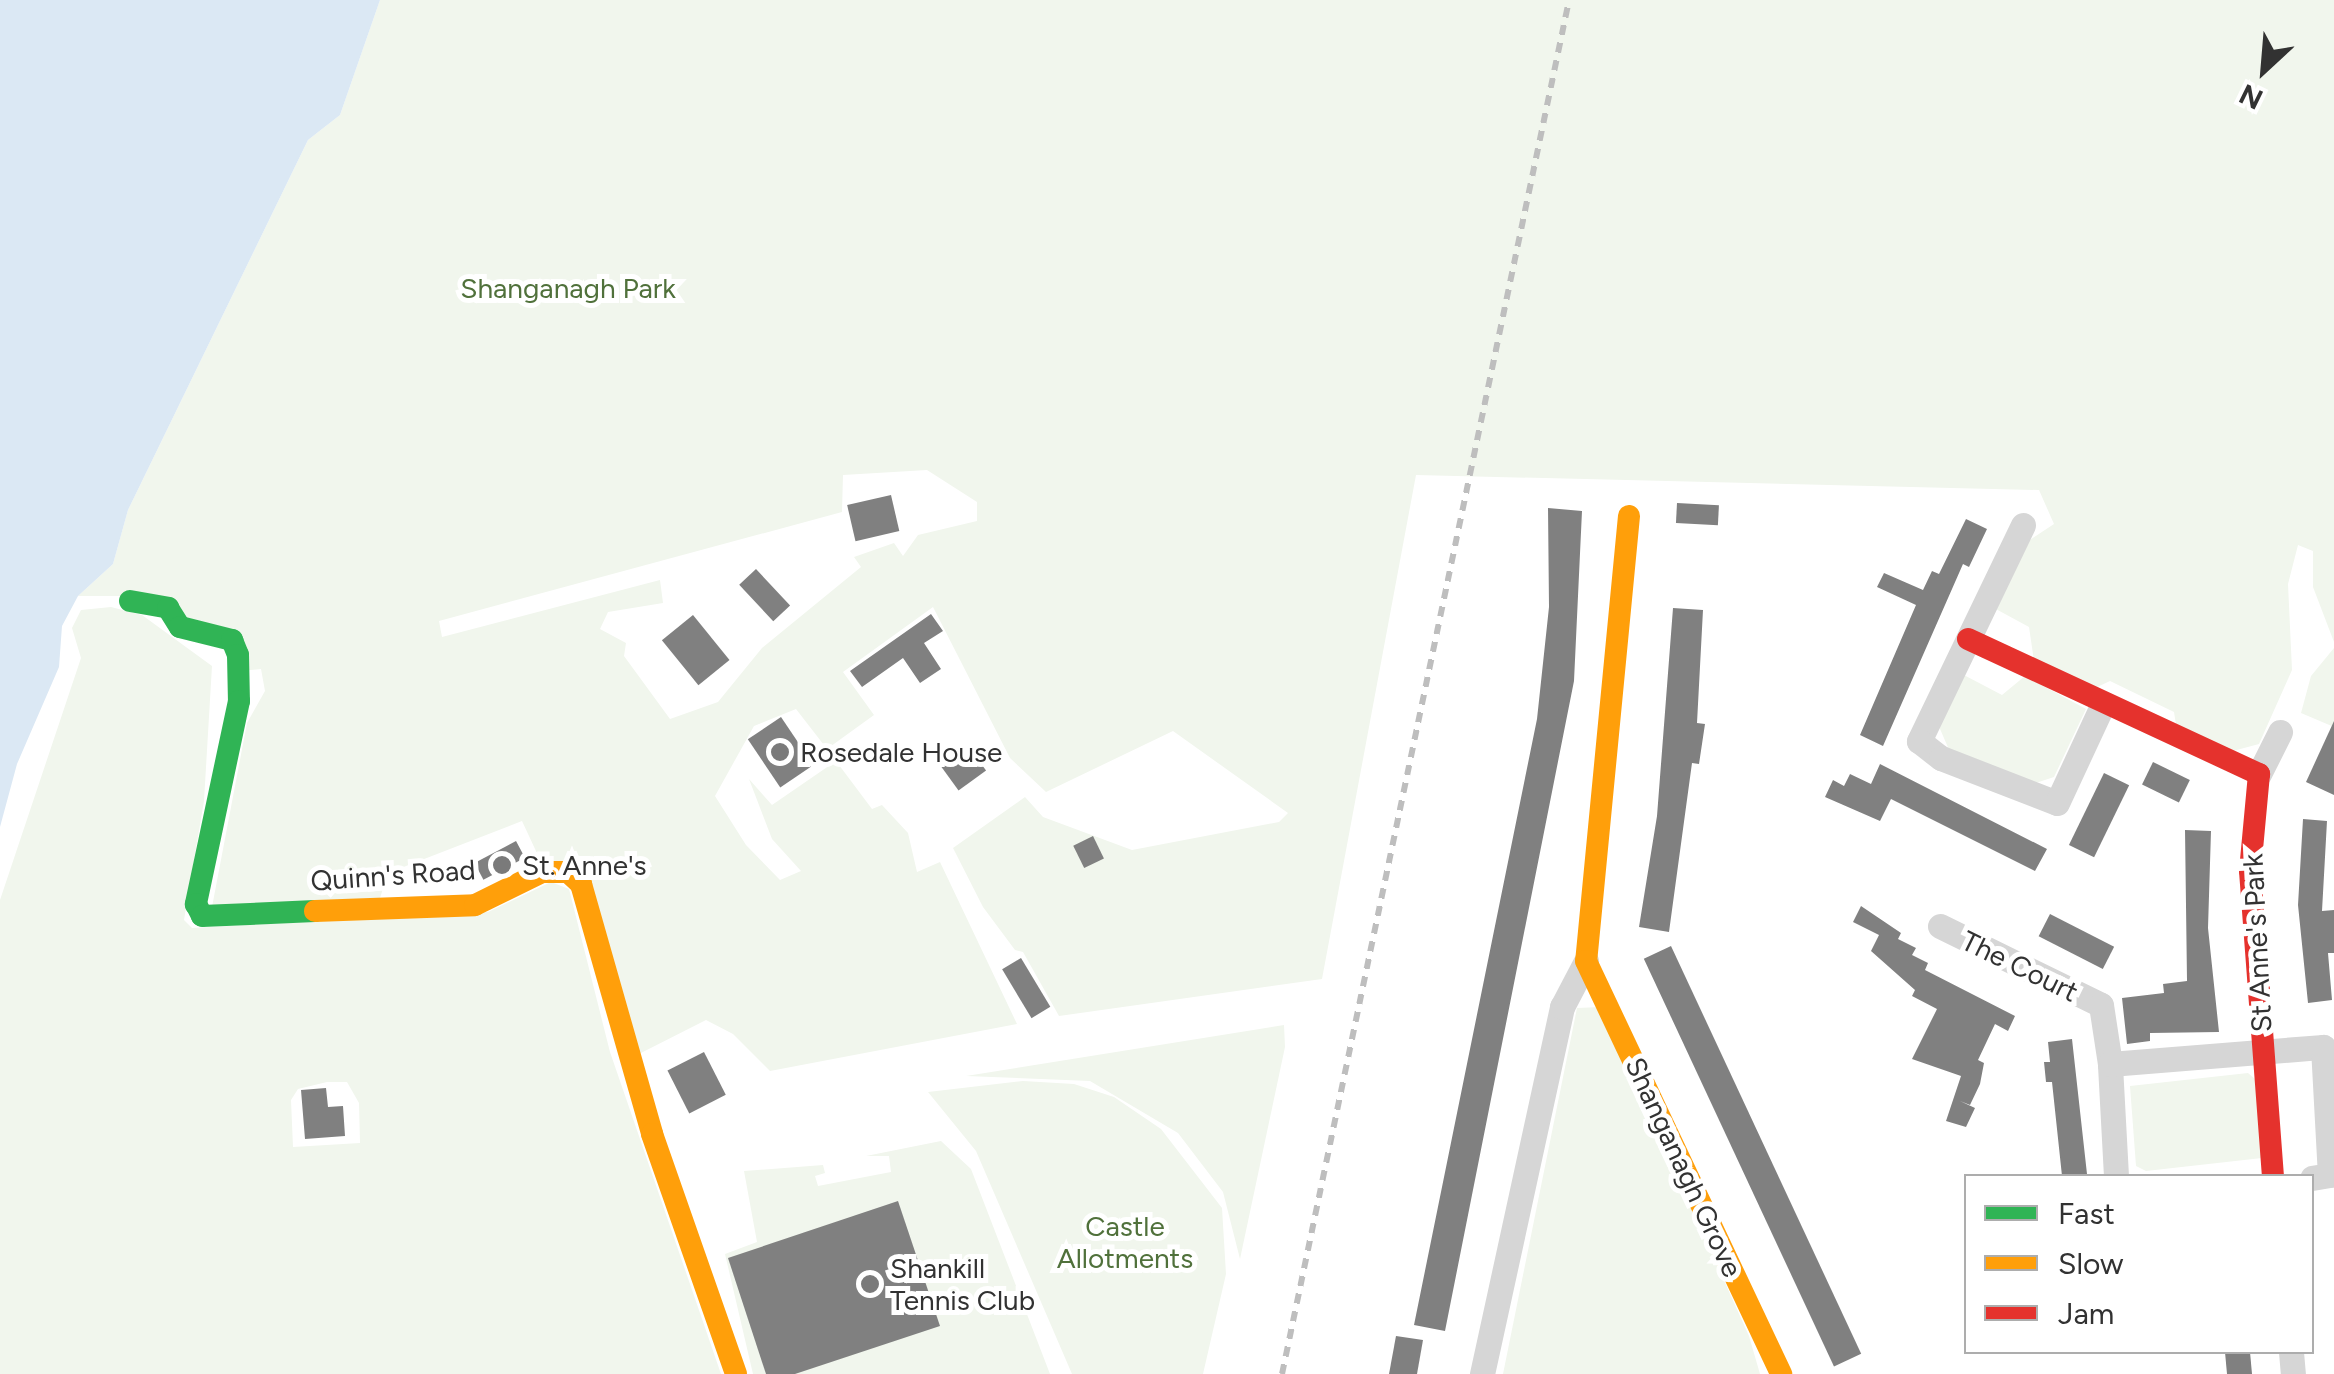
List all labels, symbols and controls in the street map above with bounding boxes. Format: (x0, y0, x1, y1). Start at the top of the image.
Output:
north arrow (2214, 20, 2314, 120)
text: N (2234, 77, 2268, 117)
park label: Shanganagh Park (460, 271, 676, 305)
place label: Rosedale House (800, 735, 1002, 769)
marker: Rosedale House (769, 741, 791, 763)
place label: St. Anne's (522, 848, 647, 882)
street label: Quinn's Road (309, 852, 477, 898)
street label: St Anne's Park (2236, 853, 2278, 1033)
marker: St. Anne's (491, 854, 513, 876)
street label: The Court (1956, 923, 2084, 1009)
street label: Shanganagh Grove (1618, 1052, 1750, 1282)
legend (1964, 1174, 2314, 1354)
text: Fast (2058, 1195, 2115, 1232)
park label: Castle Allotments (1057, 1209, 1193, 1275)
text: Slow (2058, 1245, 2124, 1282)
place label: Shankill Tennis Club (890, 1251, 1035, 1317)
marker: Shankill Tennis Club (859, 1273, 881, 1295)
text: Jam (2058, 1295, 2114, 1332)

